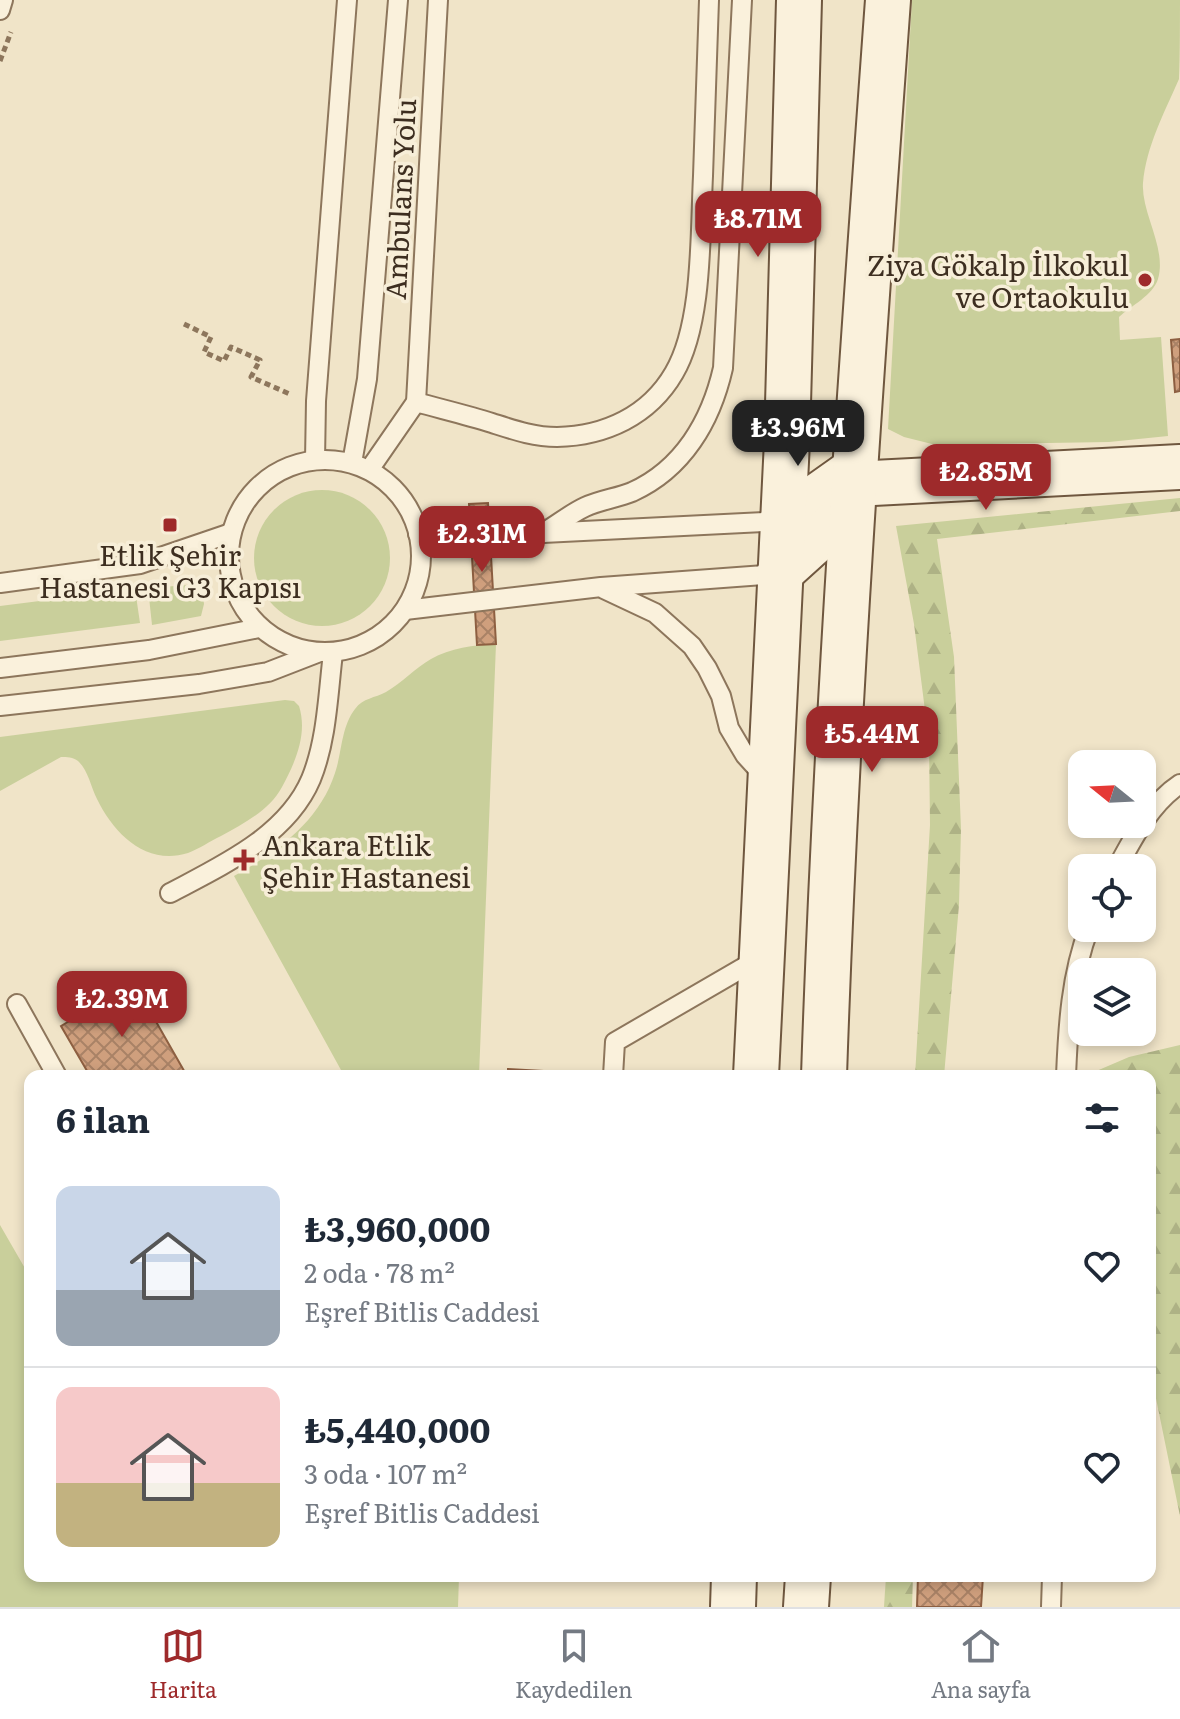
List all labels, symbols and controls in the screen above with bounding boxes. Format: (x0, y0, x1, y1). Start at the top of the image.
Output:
street label: Ambulans Yolu (373, 97, 425, 301)
pin: ₺8.71M (693, 191, 823, 259)
text: ₺8.71M (713, 197, 803, 236)
place label: Ziya Gökalp İlkokul ve Ortaokulu (867, 243, 1129, 317)
marker: Ziya Gökalp İlkokul ve Ortaokulu (1136, 271, 1154, 289)
pin: ₺3.96M (733, 400, 863, 468)
text: ₺3.96M (750, 406, 846, 445)
pin: ₺2.85M (921, 444, 1051, 512)
text: ₺2.85M (939, 450, 1033, 489)
pin: ₺2.31M (417, 506, 547, 574)
text: ₺2.31M (437, 512, 527, 551)
marker: Etlik Şehir Hastanesi G3 Kapısı (161, 516, 179, 534)
place label: Etlik Şehir Hastanesi G3 Kapısı (39, 533, 301, 607)
pin: ₺5.44M (807, 706, 937, 774)
text: ₺5.44M (824, 712, 920, 751)
north arrow (1068, 750, 1156, 838)
map controls (1068, 750, 1156, 1046)
place label: Ankara Etlik Şehir Hastanesi (262, 823, 471, 897)
marker: Ankara Etlik Şehir Hastanesi (233, 849, 255, 871)
button: locate (1068, 854, 1156, 942)
button: layers (1068, 958, 1156, 1046)
pin: ₺2.39M (57, 971, 187, 1039)
text: ₺2.39M (75, 977, 169, 1016)
text: 6 ilan (56, 1093, 150, 1143)
icon: filters (1080, 1096, 1124, 1140)
text: ₺3,960,000 (304, 1202, 490, 1252)
icon: home (120, 1218, 216, 1314)
icon: heart (1080, 1244, 1124, 1288)
text: 2 oda · 78 m² (304, 1252, 455, 1291)
text: Eşref Bitlis Caddesi (304, 1291, 540, 1330)
text: ₺5,440,000 (304, 1403, 490, 1453)
icon: home (120, 1419, 216, 1515)
icon: heart (1080, 1445, 1124, 1489)
text: 3 oda · 107 m² (304, 1453, 467, 1492)
text: Eşref Bitlis Caddesi (304, 1492, 540, 1531)
tab: Harita (149, 1624, 217, 1705)
tab: Kaydedilen (515, 1624, 633, 1705)
tab: Ana sayfa (931, 1624, 1031, 1705)

